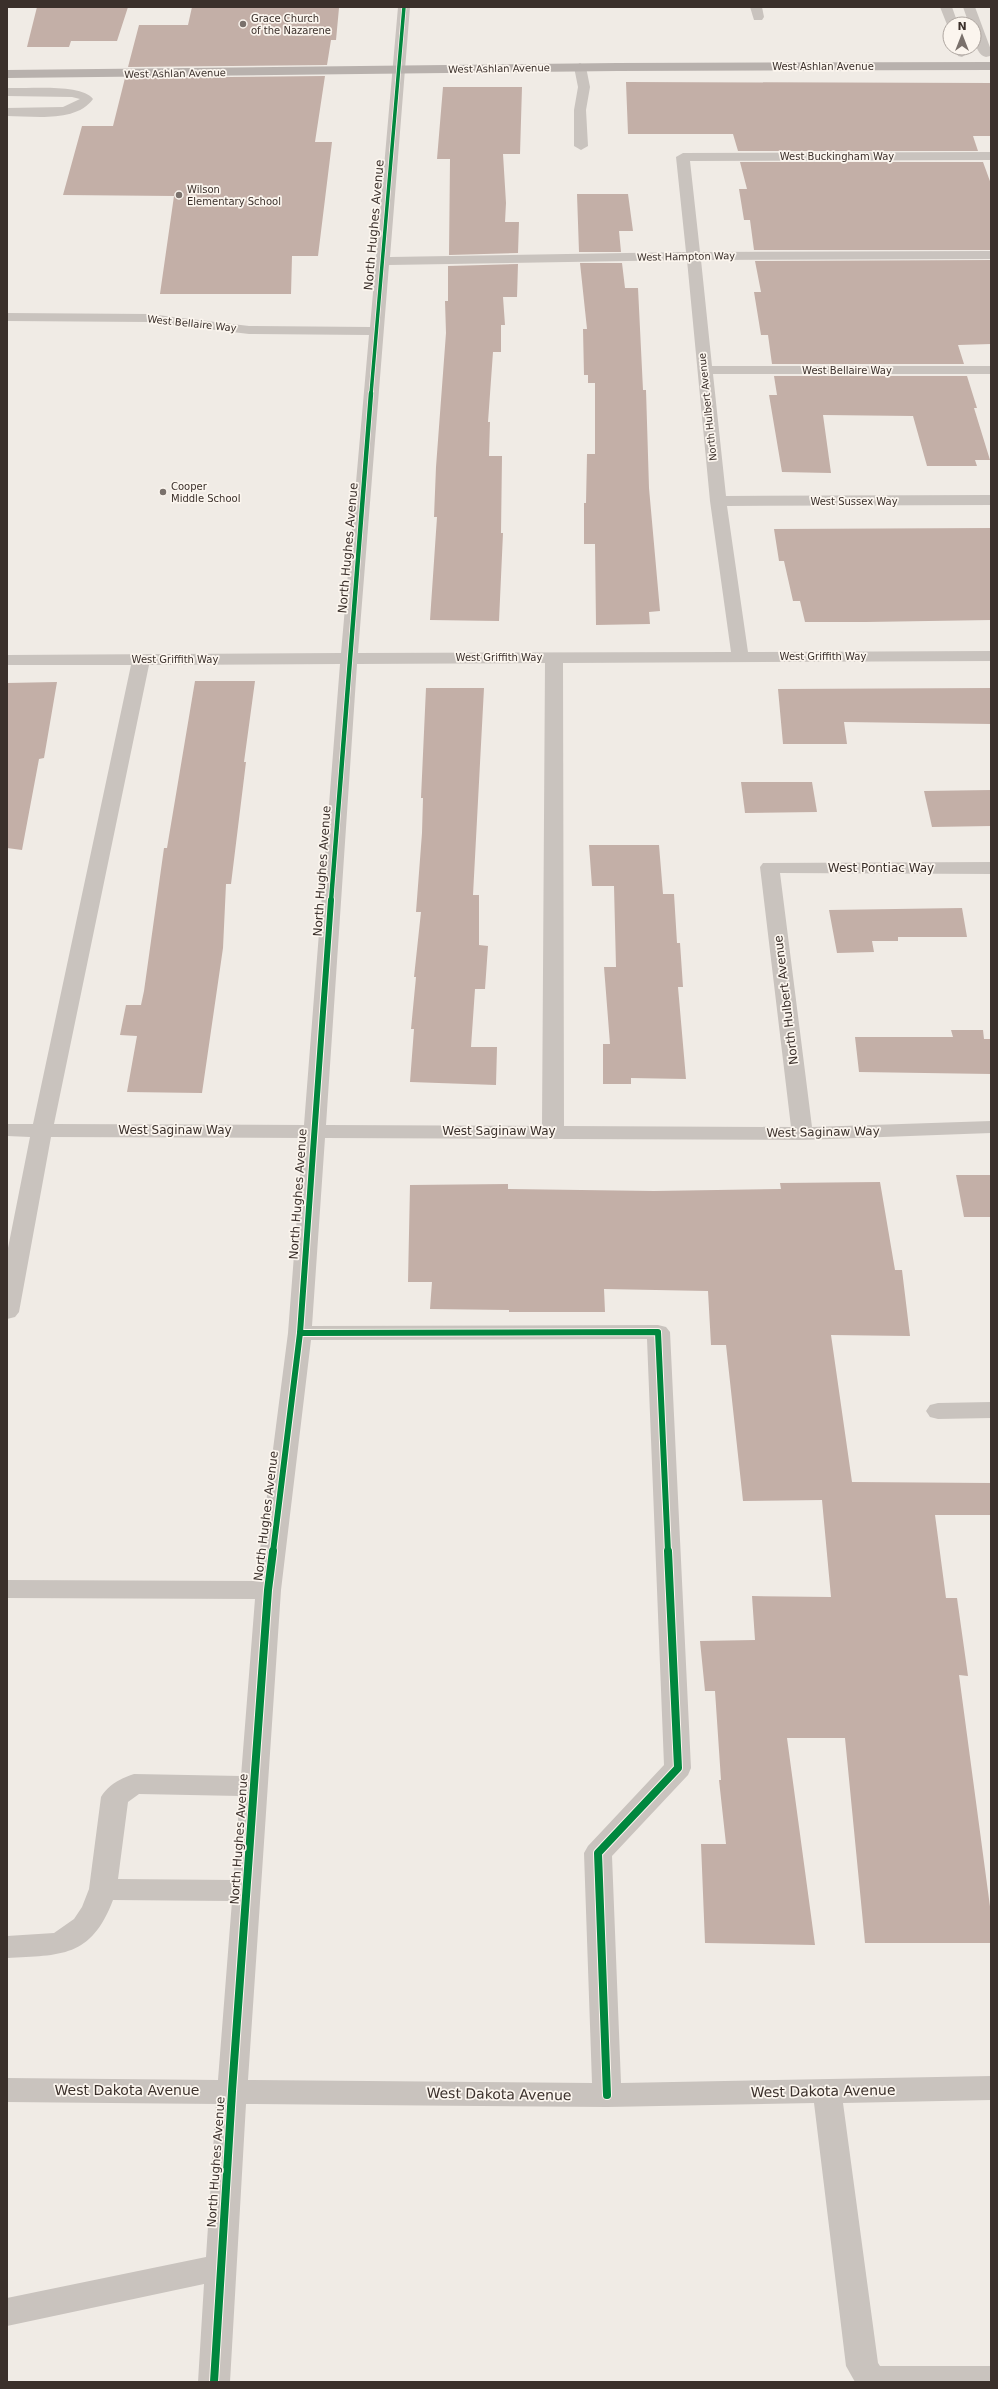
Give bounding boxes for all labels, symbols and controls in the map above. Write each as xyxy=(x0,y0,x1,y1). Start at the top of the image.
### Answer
place label: Grace Church of the Nazarene xyxy=(251,13,331,36)
north arrow xyxy=(942,16,982,56)
marker: Grace Church of the Nazarene xyxy=(238,19,248,29)
text: N xyxy=(957,20,967,33)
street label: West Ashlan Avenue xyxy=(772,61,874,72)
street label: West Ashlan Avenue xyxy=(448,62,550,75)
street label: West Ashlan Avenue xyxy=(124,67,226,80)
street label: West Buckingham Way xyxy=(780,151,894,162)
street label: North Hughes Avenue xyxy=(361,159,387,291)
place label: Wilson Elementary School xyxy=(187,184,281,207)
marker: Wilson Elementary School xyxy=(174,190,184,200)
street label: West Hampton Way xyxy=(637,250,735,263)
street label: West Bellaire Way xyxy=(147,313,237,334)
street label: North Hulbert Avenue xyxy=(696,352,719,462)
street label: West Bellaire Way xyxy=(802,365,892,376)
place label: Cooper Middle School xyxy=(171,481,240,504)
street label: North Hughes Avenue xyxy=(335,482,361,614)
marker: Cooper Middle School xyxy=(158,487,168,497)
street label: West Sussex Way xyxy=(810,496,898,507)
street label: West Griffith Way xyxy=(780,651,866,662)
street label: West Griffith Way xyxy=(456,652,542,663)
street label: West Griffith Way xyxy=(132,654,218,665)
street label: North Hughes Avenue xyxy=(310,805,334,937)
street label: West Pontiac Way xyxy=(828,861,934,875)
street label: North Hulbert Avenue xyxy=(771,934,801,1066)
street label: West Saginaw Way xyxy=(118,1123,232,1137)
street label: West Saginaw Way xyxy=(442,1124,556,1138)
street label: West Saginaw Way xyxy=(766,1124,880,1140)
street label: North Hughes Avenue xyxy=(286,1128,310,1260)
street label: North Hughes Avenue xyxy=(251,1450,281,1582)
street label: North Hughes Avenue xyxy=(227,1773,251,1905)
street label: West Dakota Avenue xyxy=(55,2082,199,2098)
street label: West Dakota Avenue xyxy=(750,2082,896,2100)
street label: West Dakota Avenue xyxy=(426,2085,572,2103)
street label: North Hughes Avenue xyxy=(204,2096,228,2228)

